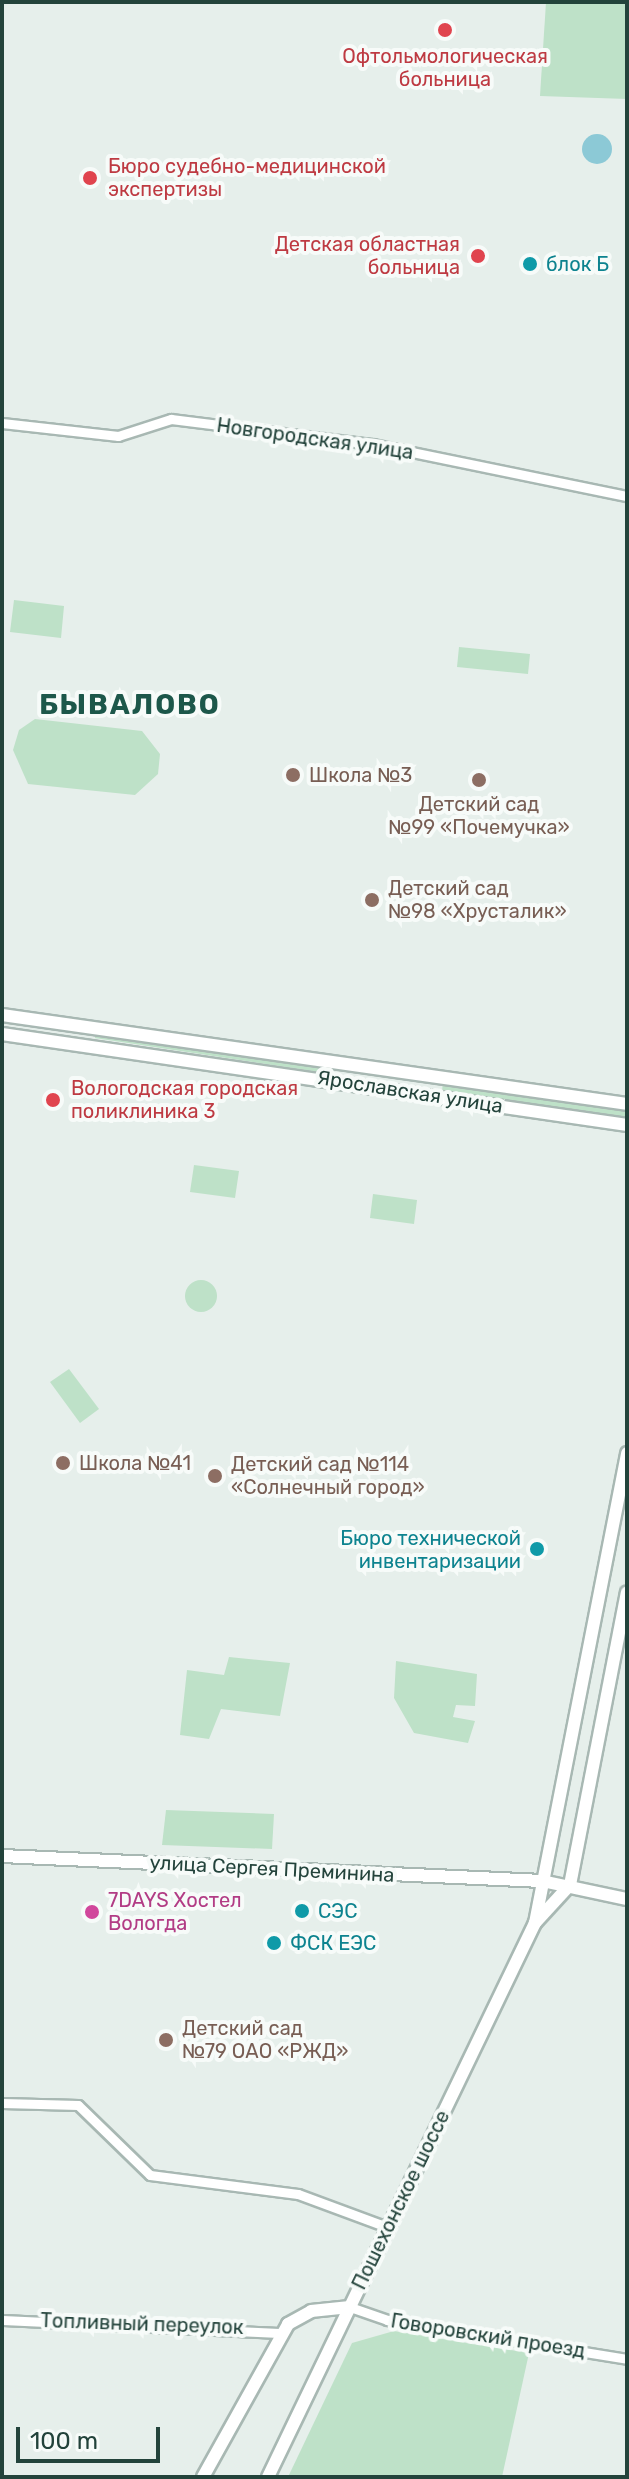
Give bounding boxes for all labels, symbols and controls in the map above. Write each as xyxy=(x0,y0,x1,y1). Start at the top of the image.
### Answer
marker: Офтольмологическая больница xyxy=(434,19,456,41)
place label: Офтольмологическая больница xyxy=(342,44,548,91)
place label: Бюро судебно-медицинской экспертизы xyxy=(108,154,386,201)
marker: Бюро судебно-медицинской экспертизы xyxy=(79,167,101,189)
place label: Детская областная больница xyxy=(275,232,460,279)
marker: Детская областная больница xyxy=(467,245,489,267)
place label: блок Б xyxy=(546,252,609,276)
marker: блок Б xyxy=(521,255,539,273)
street label: Новгородская улица xyxy=(215,413,415,465)
district label: БЫВАЛОВО xyxy=(39,688,221,722)
place label: Школа №3 xyxy=(309,763,412,787)
marker: Школа №3 xyxy=(284,766,302,784)
marker: Детский сад №99 «Почемучка» xyxy=(470,771,488,789)
place label: Детский сад №99 «Почемучка» xyxy=(388,792,570,839)
place label: Детский сад №98 «Хрусталик» xyxy=(388,876,567,923)
marker: Детский сад №98 «Хрусталик» xyxy=(363,891,381,909)
street label: Ярославская улица xyxy=(315,1065,505,1119)
place label: Вологодская городская поликлиника 3 xyxy=(71,1076,298,1123)
marker: Вологодская городская поликлиника 3 xyxy=(42,1089,64,1111)
place label: Школа №41 xyxy=(79,1451,191,1475)
place label: Детский сад №114 «Солнечный город» xyxy=(231,1452,425,1499)
marker: Школа №41 xyxy=(54,1454,72,1472)
marker: Детский сад №114 «Солнечный город» xyxy=(206,1467,224,1485)
place label: Бюро технической инвентаризации xyxy=(340,1526,521,1573)
marker: Бюро технической инвентаризации xyxy=(528,1540,546,1558)
street label: улица Сергея Преминина xyxy=(149,1851,395,1887)
place label: 7DAYS Хостел Вологда xyxy=(108,1888,242,1935)
place label: СЭС xyxy=(318,1899,357,1923)
marker: СЭС xyxy=(293,1902,311,1920)
marker: 7DAYS Хостел Вологда xyxy=(83,1903,101,1921)
place label: ФСК ЕЭС xyxy=(290,1931,376,1955)
marker: ФСК ЕЭС xyxy=(265,1934,283,1952)
place label: Детский сад №79 ОАО «РЖД» xyxy=(182,2016,348,2063)
marker: Детский сад №79 ОАО «РЖД» xyxy=(157,2031,175,2049)
street label: Пошехонское шоссе xyxy=(347,2106,455,2294)
street label: Топливный переулок xyxy=(40,2308,244,2340)
street label: Говоровский проезд xyxy=(389,2309,587,2363)
scale bar xyxy=(20,2411,164,2461)
text: 100 m xyxy=(30,2427,98,2455)

